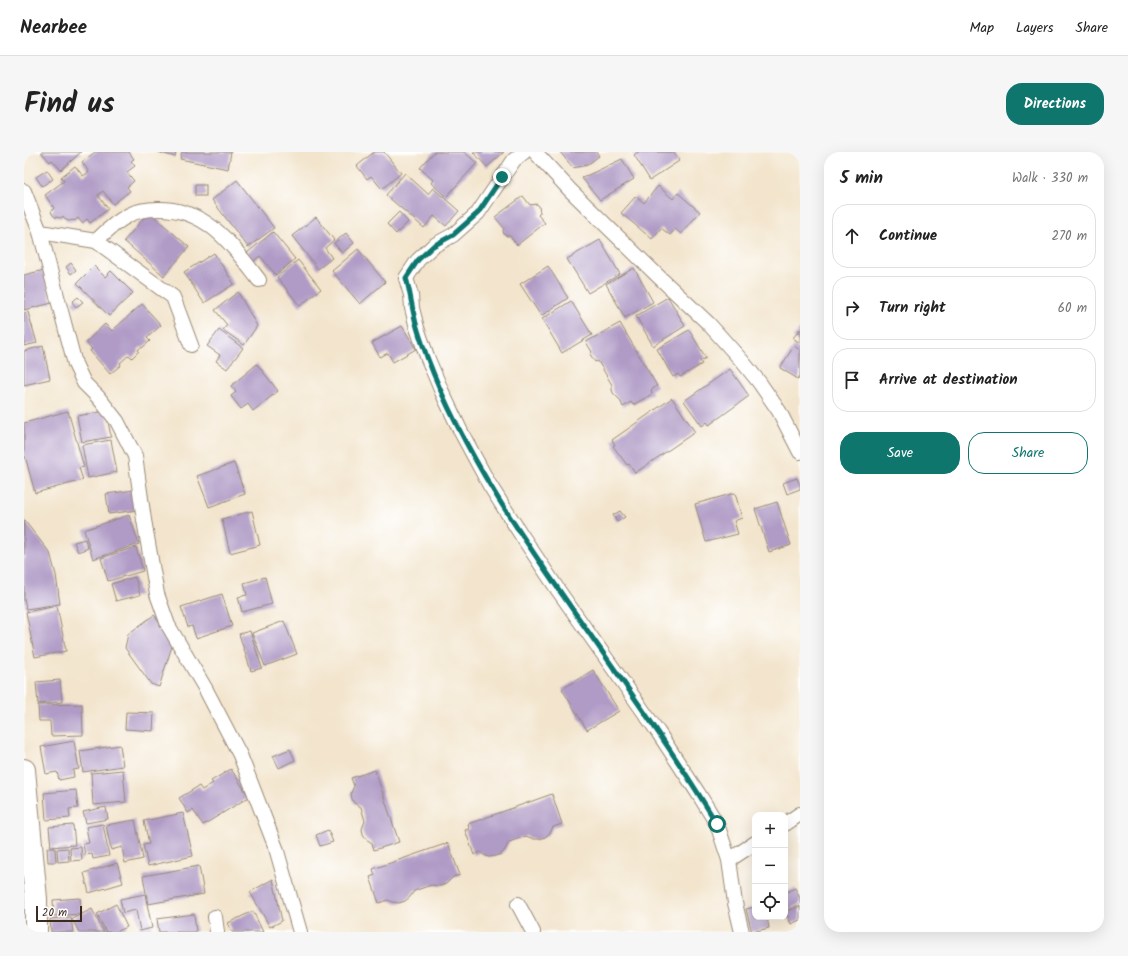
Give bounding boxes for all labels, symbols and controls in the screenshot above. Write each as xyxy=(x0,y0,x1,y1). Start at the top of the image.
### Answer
text: Nearbee xyxy=(20,13,87,43)
text: Map xyxy=(970,17,994,39)
text: Layers xyxy=(1016,17,1054,39)
text: Share xyxy=(1076,17,1108,39)
text: Find us xyxy=(24,82,115,127)
button: Directions xyxy=(1006,83,1104,125)
text: 5 min xyxy=(840,165,883,192)
route end xyxy=(493,168,511,186)
text: Walk · 330 m xyxy=(1012,168,1088,189)
text: Continue xyxy=(879,224,937,248)
icon: ahead xyxy=(841,225,863,247)
text: 270 m xyxy=(1051,226,1087,247)
text: Turn right xyxy=(879,296,946,320)
icon: right xyxy=(841,297,863,319)
text: 60 m xyxy=(1058,298,1087,319)
text: Arrive at destination xyxy=(879,368,1018,392)
icon: arrive xyxy=(841,369,863,391)
button: Save xyxy=(840,432,960,474)
button: Share xyxy=(968,432,1088,474)
map controls xyxy=(752,812,788,920)
button: + xyxy=(752,812,788,848)
route start xyxy=(708,815,726,833)
button: − xyxy=(752,848,788,884)
button: locate xyxy=(752,884,788,920)
scale bar xyxy=(36,904,82,923)
text: 20 m xyxy=(42,904,67,922)

